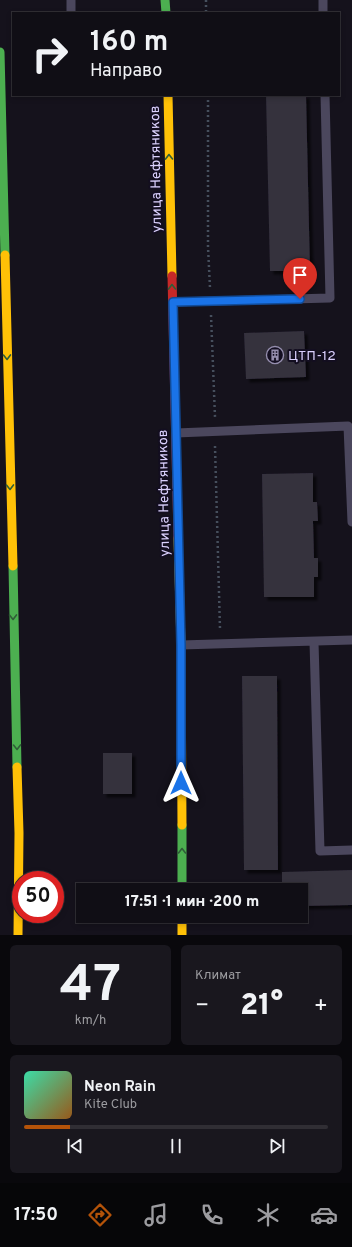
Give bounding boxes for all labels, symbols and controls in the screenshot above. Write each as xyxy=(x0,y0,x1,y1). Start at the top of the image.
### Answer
text: 160 m xyxy=(90,25,168,61)
icon: right xyxy=(24,28,76,80)
text: Направо xyxy=(90,60,162,83)
street label: улица Нефтяников xyxy=(147,105,166,233)
one-way arrow xyxy=(165,154,173,160)
pin xyxy=(283,258,317,299)
icon: arrive xyxy=(289,264,311,286)
one-way arrow xyxy=(168,284,176,290)
building icon: ЦТП-12 xyxy=(265,345,285,365)
place label: ЦТП-12 xyxy=(288,348,336,365)
one-way arrow xyxy=(3,354,11,360)
street label: улица Нефтяников xyxy=(155,429,174,557)
one-way arrow xyxy=(6,484,15,490)
one-way arrow xyxy=(9,614,18,620)
one-way arrow xyxy=(12,744,21,750)
position arrow xyxy=(160,762,202,804)
one-way arrow xyxy=(178,848,186,854)
speed limit sign: 50 xyxy=(12,871,64,923)
text: 17:51 · 1 мин · 200 m xyxy=(125,893,259,912)
text: 47 xyxy=(60,954,121,1020)
text: Климат xyxy=(195,968,241,984)
text: 21° xyxy=(240,988,283,1025)
text: − xyxy=(195,993,209,1020)
text: + xyxy=(314,993,328,1020)
text: km/h xyxy=(75,1013,106,1029)
text: Neon Rain xyxy=(84,1078,156,1097)
text: Kite Club xyxy=(84,1097,137,1113)
icon: previous xyxy=(64,1135,86,1157)
icon: pause xyxy=(165,1135,187,1157)
icon: next xyxy=(266,1135,288,1157)
icon: directions xyxy=(86,1201,114,1229)
icon: music xyxy=(142,1201,170,1229)
icon: phone xyxy=(198,1201,226,1229)
icon: climate xyxy=(254,1201,282,1229)
icon: car xyxy=(310,1201,338,1229)
text: 17:50 xyxy=(14,1204,58,1227)

